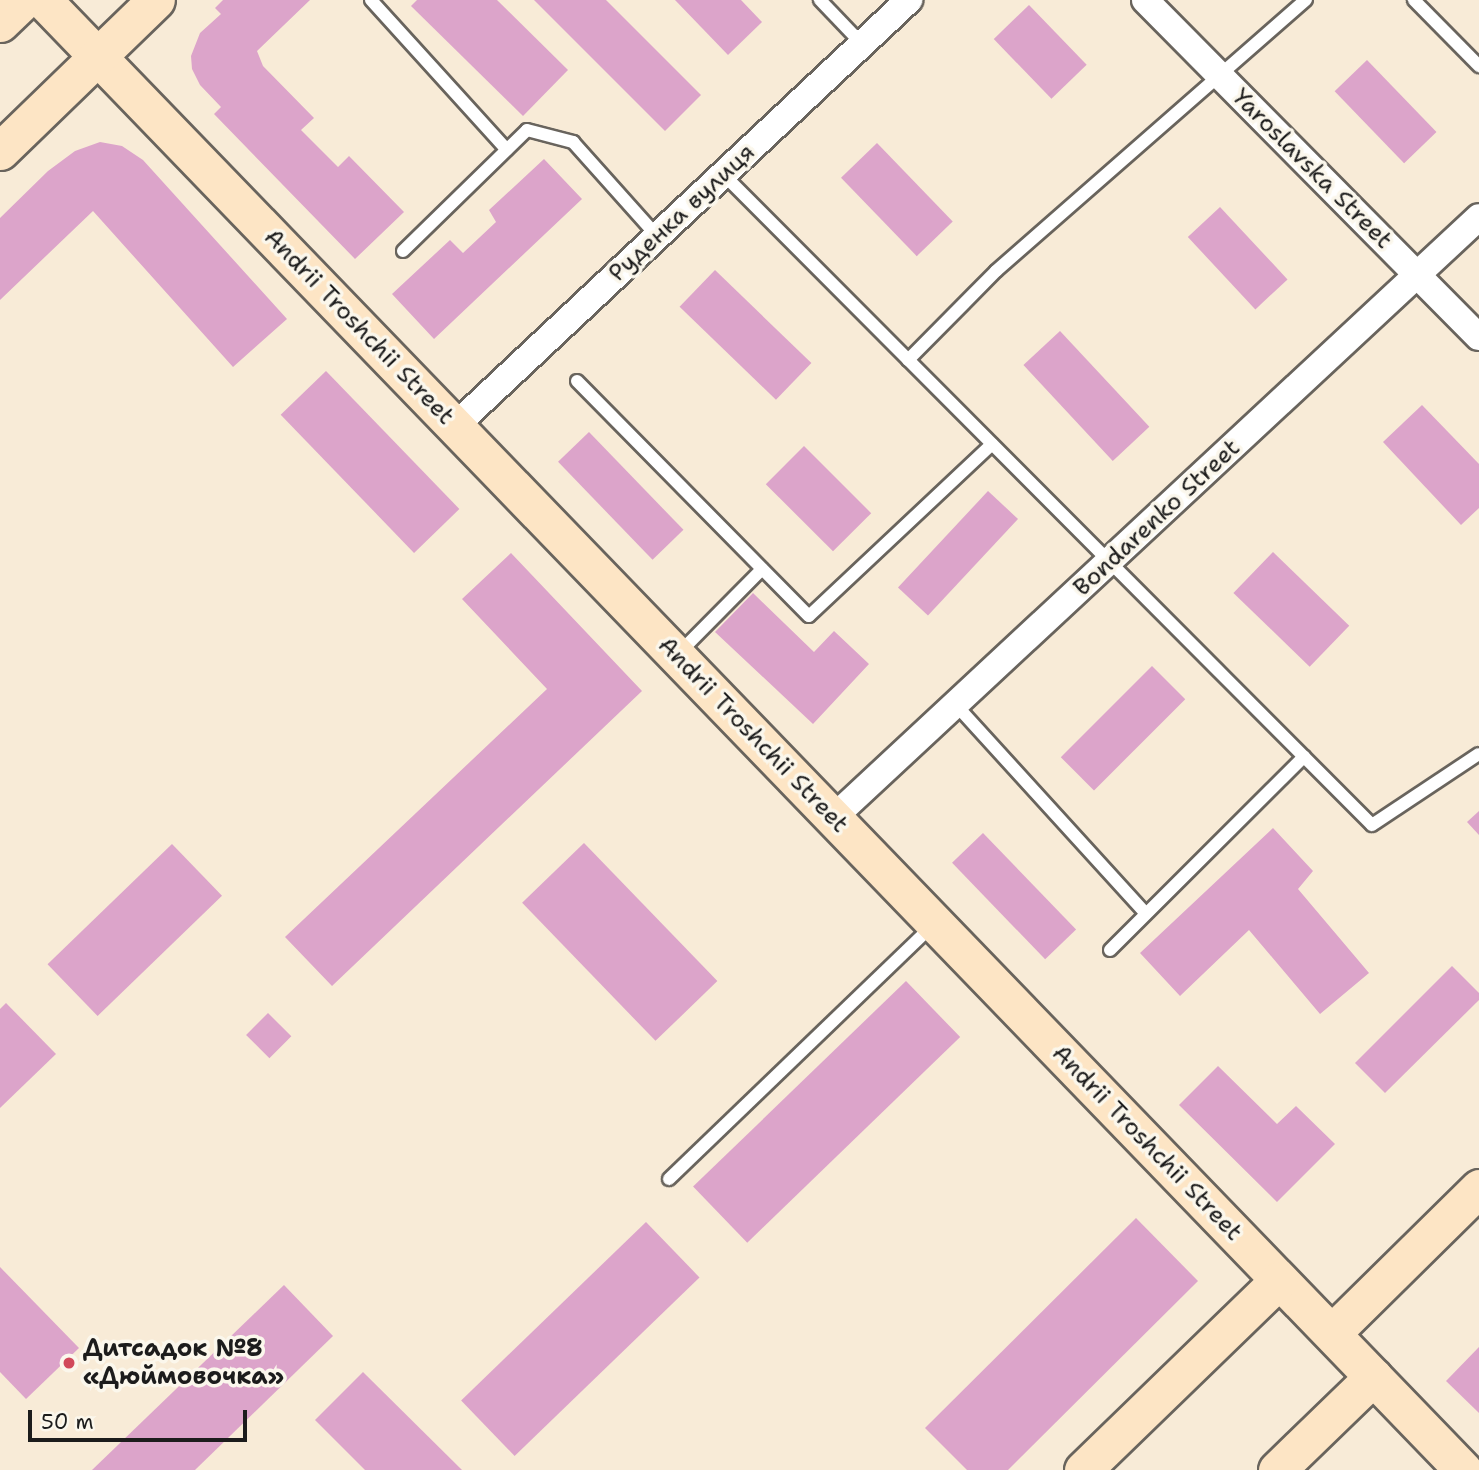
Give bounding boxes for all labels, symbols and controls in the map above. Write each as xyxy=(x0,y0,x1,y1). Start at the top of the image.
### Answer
street label: Yaroslavska Street xyxy=(1226,83,1398,255)
street label: Руденка вулиця xyxy=(603,138,761,288)
street label: Andrii Troshchii Street xyxy=(258,223,460,431)
street label: Bondarenko Street xyxy=(1068,434,1246,602)
street label: Andrii Troshchii Street xyxy=(652,631,854,839)
street label: Andrii Troshchii Street xyxy=(1046,1039,1248,1247)
place label: Дитсадок №8 «Дюймовочка» xyxy=(83,1335,284,1391)
marker: Дитсадок №8 «Дюймовочка» xyxy=(61,1355,77,1371)
scale bar xyxy=(32,1396,250,1440)
text: 50 m xyxy=(41,1408,94,1436)

